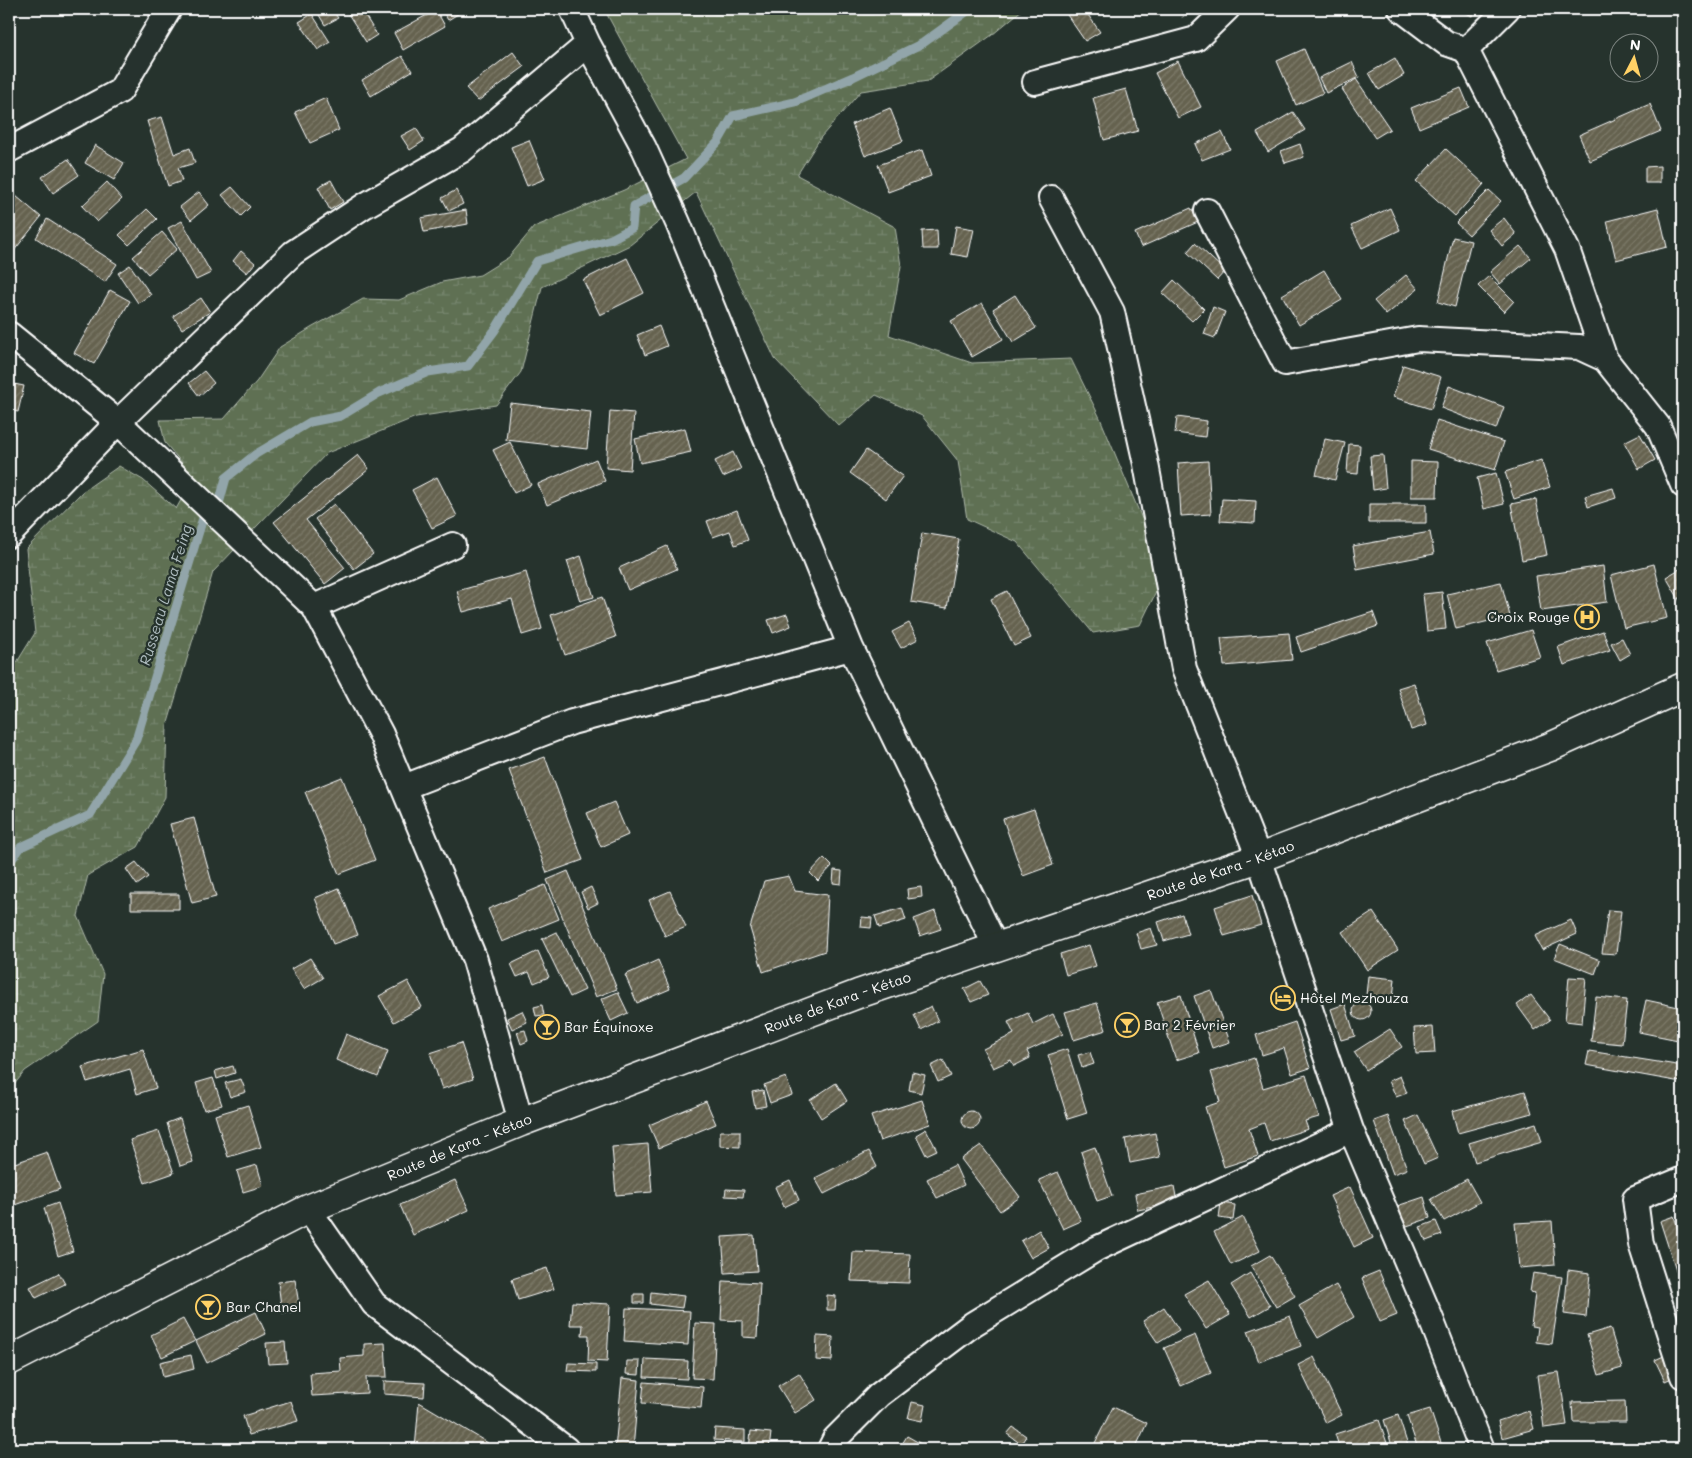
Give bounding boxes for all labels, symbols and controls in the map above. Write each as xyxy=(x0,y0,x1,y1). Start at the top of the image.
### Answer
north arrow xyxy=(1610,32,1660,82)
text: N xyxy=(1629,35,1642,55)
water label: Russeau Lama Feing xyxy=(134,521,196,668)
hospital icon: Croix Rouge xyxy=(1574,604,1600,630)
place label: Croix Rouge xyxy=(1487,607,1570,626)
street label: Route de Kara - Kétao xyxy=(1144,836,1297,904)
street label: Route de Kara - Kétao xyxy=(762,967,913,1038)
hotel icon: Hôtel Mezhouza xyxy=(1270,985,1296,1011)
place label: Hôtel Mezhouza xyxy=(1300,988,1409,1007)
bar icon: Bar 2 Février xyxy=(1114,1012,1140,1038)
bar icon: Bar Équinoxe xyxy=(534,1014,560,1040)
place label: Bar 2 Février xyxy=(1144,1015,1236,1034)
place label: Bar Équinoxe xyxy=(564,1017,654,1036)
street label: Route de Kara - Kétao xyxy=(384,1109,534,1185)
bar icon: Bar Chanel xyxy=(195,1294,221,1320)
place label: Bar Chanel xyxy=(226,1297,301,1316)

